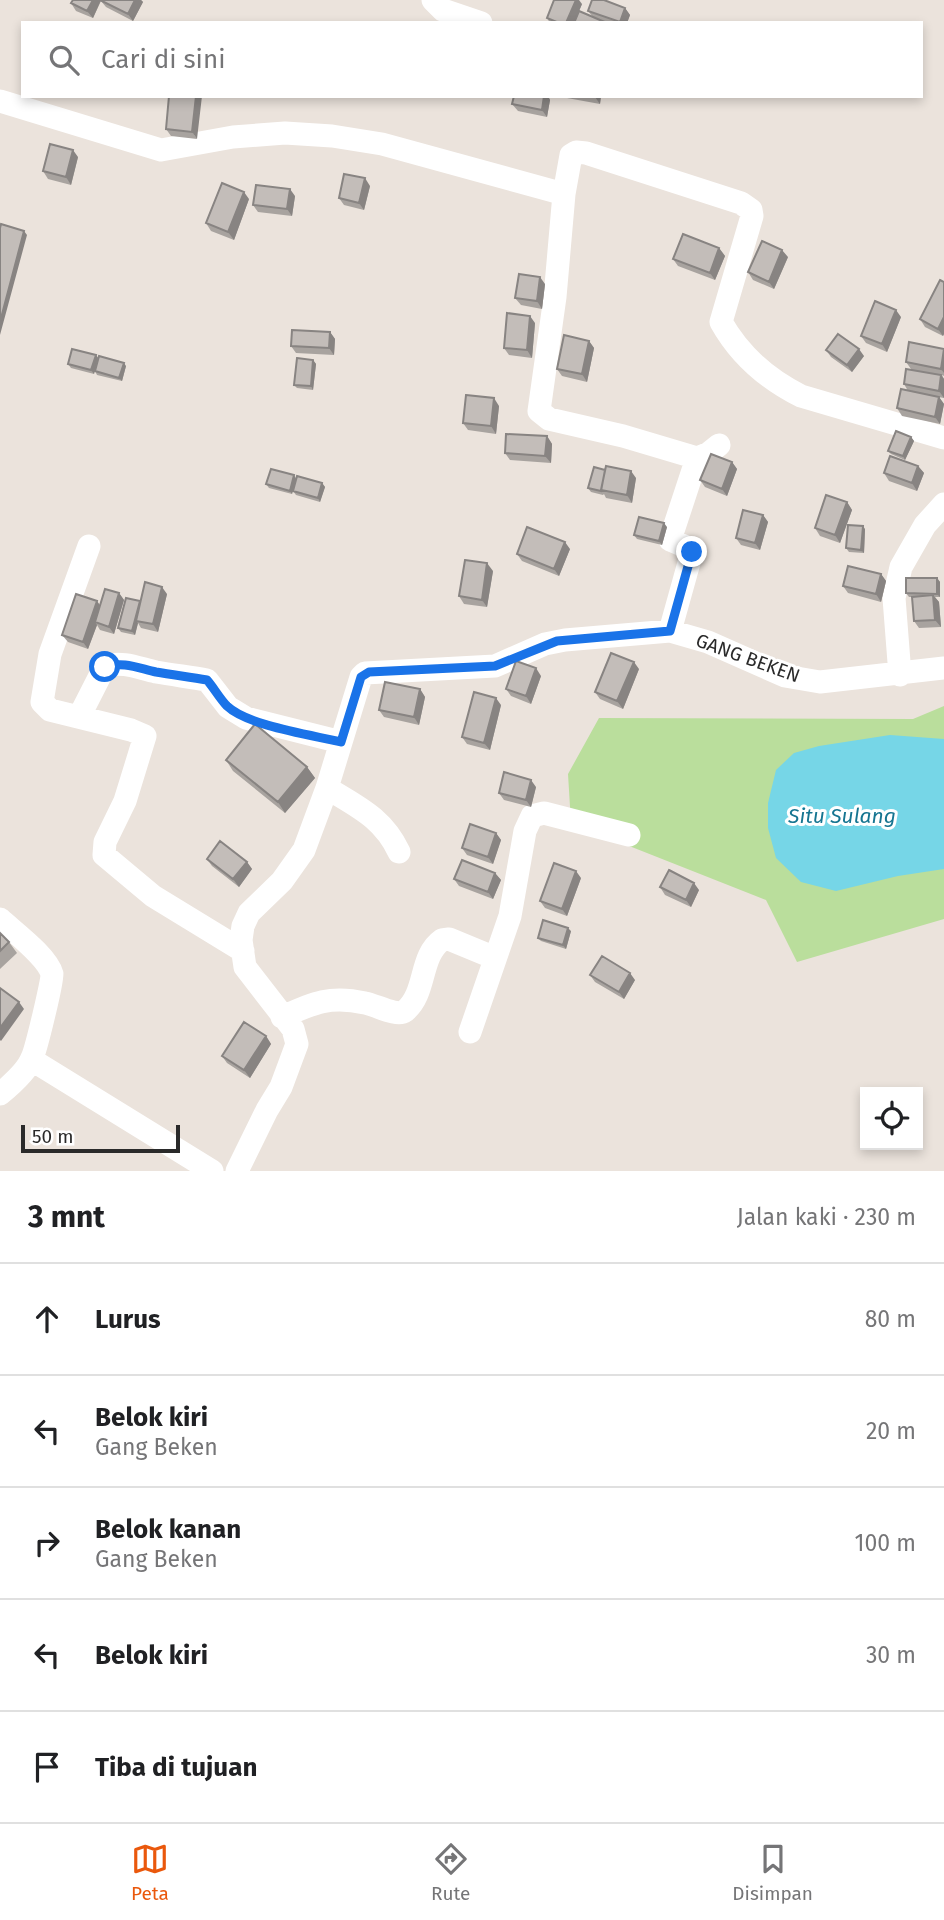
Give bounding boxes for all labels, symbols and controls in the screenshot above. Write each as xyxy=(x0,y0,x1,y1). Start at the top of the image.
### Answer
search box xyxy=(21,21,923,98)
icon: search xyxy=(45,41,83,79)
text: Cari di sini xyxy=(101,44,226,75)
route end xyxy=(676,536,707,567)
street label: GANG BEKEN xyxy=(693,629,803,687)
route start xyxy=(89,651,120,682)
water label: Situ Sulang xyxy=(787,803,896,829)
map controls xyxy=(860,1087,923,1150)
button: locate xyxy=(860,1087,923,1150)
scale bar xyxy=(21,1122,180,1154)
text: 50 m xyxy=(32,1125,73,1148)
text: 3 mnt xyxy=(28,1199,105,1235)
text: Jalan kaki · 230 m xyxy=(737,1203,916,1231)
icon: ahead xyxy=(28,1300,66,1338)
text: Lurus xyxy=(95,1304,161,1335)
text: 80 m xyxy=(865,1305,916,1333)
text: Belok kiri xyxy=(95,1402,208,1433)
icon: left xyxy=(28,1412,66,1450)
text: 20 m xyxy=(866,1417,916,1445)
text: Gang Beken xyxy=(95,1433,218,1461)
text: Belok kanan xyxy=(95,1514,241,1545)
icon: right xyxy=(28,1524,66,1562)
text: 100 m xyxy=(855,1529,916,1557)
text: Gang Beken xyxy=(95,1545,218,1573)
icon: left xyxy=(28,1636,66,1674)
text: Belok kiri xyxy=(95,1640,208,1671)
text: 30 m xyxy=(866,1641,916,1669)
icon: arrive xyxy=(28,1748,66,1786)
text: Tiba di tujuan xyxy=(95,1752,257,1783)
tab: Peta xyxy=(131,1840,169,1905)
tab: Rute xyxy=(431,1840,470,1905)
tab: Disimpan xyxy=(732,1840,813,1905)

